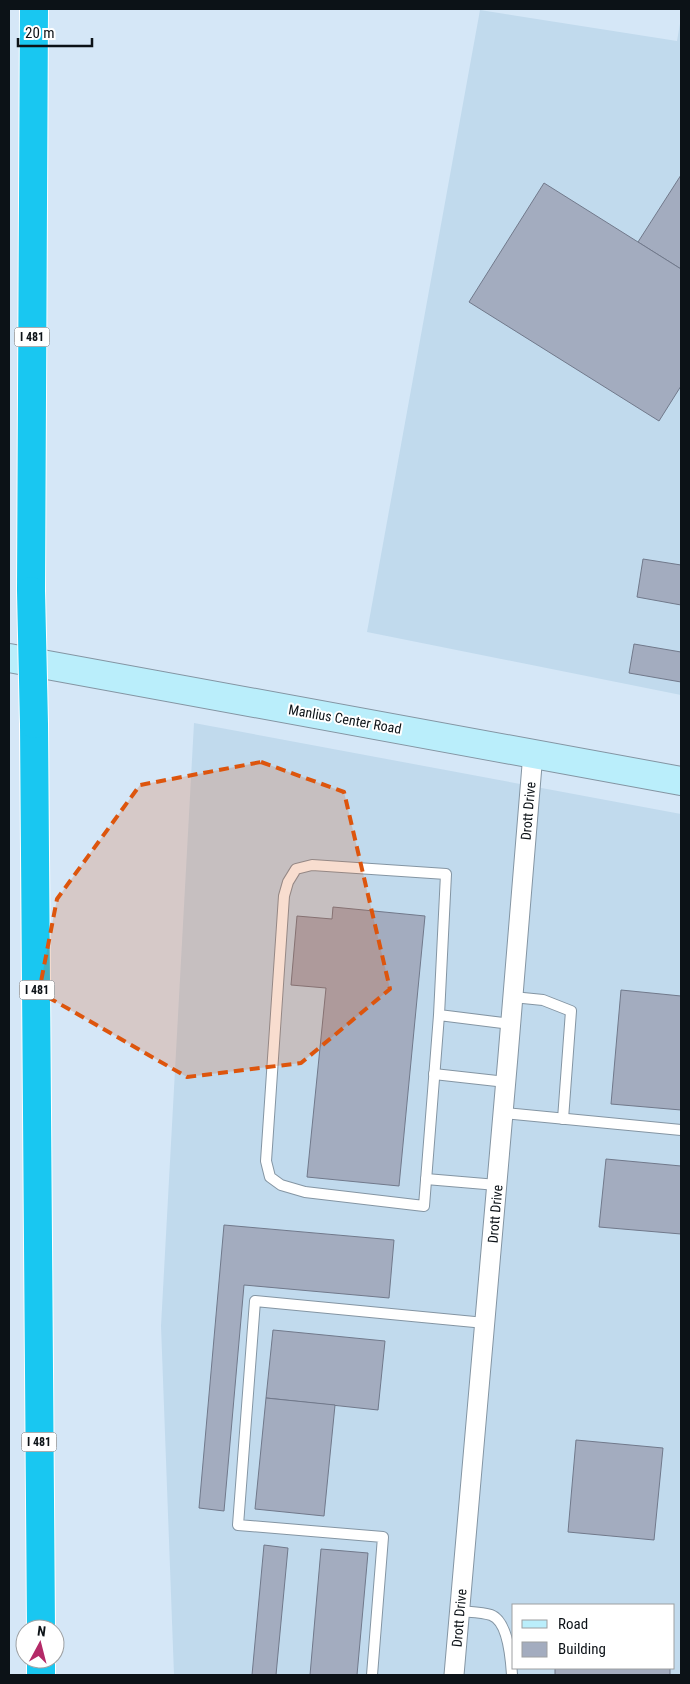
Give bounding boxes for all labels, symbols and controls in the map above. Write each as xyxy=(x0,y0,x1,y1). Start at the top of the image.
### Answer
scale bar xyxy=(18,15,91,47)
text: 20 m xyxy=(25,24,55,42)
road number: I 481 xyxy=(15,328,50,347)
street label: Manlius Center Road xyxy=(287,701,403,737)
street label: Drott Drive xyxy=(517,781,539,841)
road number: I 481 xyxy=(20,980,54,1000)
street label: Drott Drive xyxy=(484,1184,506,1244)
road number: I 481 xyxy=(22,1432,56,1451)
street label: Drott Drive xyxy=(448,1588,470,1648)
legend xyxy=(512,1604,675,1669)
text: Road xyxy=(558,1615,588,1633)
north arrow xyxy=(15,1619,65,1669)
text: N xyxy=(36,1623,47,1640)
text: Building xyxy=(558,1640,606,1658)

